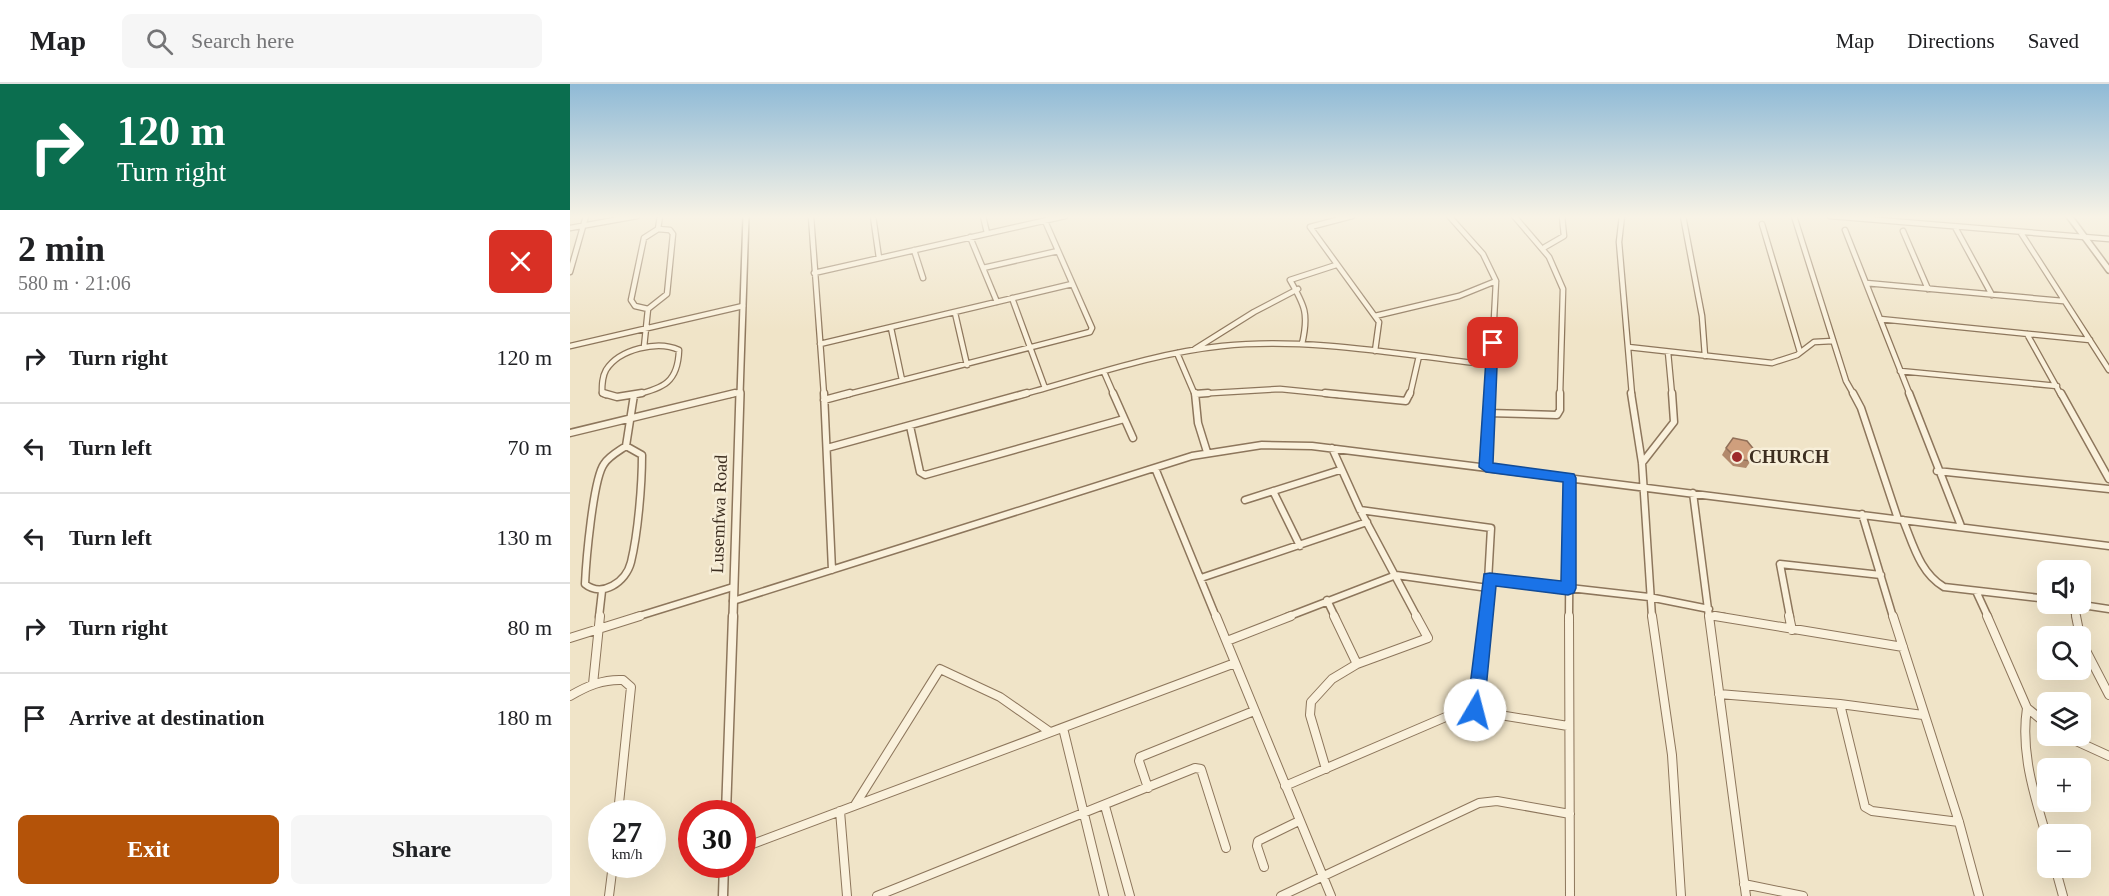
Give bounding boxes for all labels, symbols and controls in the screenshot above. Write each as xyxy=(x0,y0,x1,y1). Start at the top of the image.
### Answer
search box xyxy=(122,14,542,68)
text: Map xyxy=(30,25,86,56)
icon: search xyxy=(143,25,176,58)
text: Search here xyxy=(191,28,294,53)
text: Map xyxy=(1836,29,1874,53)
text: Directions xyxy=(1907,29,1995,53)
text: Saved xyxy=(2028,29,2079,53)
icon: right xyxy=(18,108,96,186)
text: 120 m xyxy=(117,108,226,154)
text: Turn right xyxy=(117,157,226,187)
text: 2 min xyxy=(18,229,105,269)
button: close xyxy=(489,230,552,293)
text: 580 m · 21:06 xyxy=(18,272,131,294)
pin xyxy=(1467,317,1518,368)
icon: arrive xyxy=(1476,326,1509,359)
icon: right xyxy=(18,342,51,375)
text: Turn right xyxy=(69,345,168,370)
text: 120 m xyxy=(496,345,552,370)
icon: left xyxy=(18,432,51,465)
text: Turn left xyxy=(69,435,152,460)
text: 70 m xyxy=(507,435,552,460)
place label: CHURCH xyxy=(1749,447,1829,467)
marker: CHURCH xyxy=(1730,450,1744,464)
street label: Lusemfwa Road xyxy=(707,454,731,574)
icon: left xyxy=(18,522,51,555)
text: Turn left xyxy=(69,525,152,550)
text: 130 m xyxy=(496,525,552,550)
map controls xyxy=(2037,560,2091,878)
button: sound xyxy=(2037,560,2091,614)
icon: right xyxy=(18,612,51,645)
text: Turn right xyxy=(69,615,168,640)
text: 80 m xyxy=(507,615,552,640)
button: search xyxy=(2037,626,2091,680)
position arrow xyxy=(1443,678,1507,742)
button: layers xyxy=(2037,692,2091,746)
icon: arrive xyxy=(18,702,51,735)
text: Arrive at destination xyxy=(69,705,265,730)
text: 180 m xyxy=(496,705,552,730)
button: + xyxy=(2037,758,2091,812)
speed limit sign: 30 xyxy=(678,800,756,878)
button: Exit xyxy=(18,815,279,884)
button: Share xyxy=(291,815,552,884)
text: 27 xyxy=(612,815,642,848)
button: − xyxy=(2037,824,2091,878)
text: km/h xyxy=(612,846,642,862)

